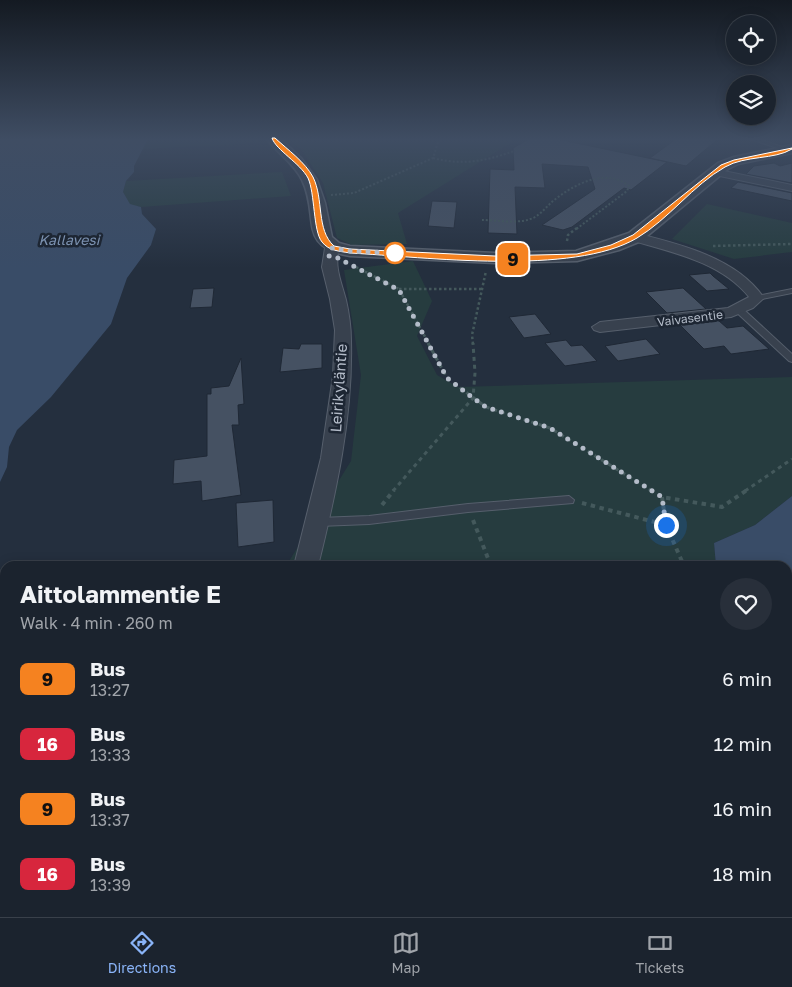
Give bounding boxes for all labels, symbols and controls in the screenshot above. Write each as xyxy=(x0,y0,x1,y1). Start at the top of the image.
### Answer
map controls xyxy=(726,15,776,125)
button: locate xyxy=(726,15,776,65)
button: layers xyxy=(726,75,776,125)
water label: Kallavesi xyxy=(39,231,102,248)
unlabelled marker xyxy=(384,242,406,264)
line badge: 9 xyxy=(497,243,529,275)
text: 9 xyxy=(507,248,519,270)
street label: Vaivasentie xyxy=(656,307,724,329)
street label: Leirikyläntie xyxy=(326,343,350,433)
your location xyxy=(654,513,679,538)
button: heart xyxy=(720,578,772,630)
text: Aittolammentie E xyxy=(20,579,221,608)
text: Walk · 4 min · 260 m xyxy=(20,613,173,633)
text: Bus xyxy=(90,657,125,680)
text: 6 min xyxy=(722,667,772,690)
text: 9 xyxy=(42,668,53,690)
text: 13:27 xyxy=(90,680,130,700)
text: Bus xyxy=(90,722,125,745)
text: 12 min xyxy=(713,732,772,755)
text: 16 xyxy=(37,733,58,755)
text: 13:33 xyxy=(90,745,131,765)
text: Bus xyxy=(90,787,125,810)
text: 16 min xyxy=(713,797,772,820)
text: 9 xyxy=(42,798,53,820)
text: 13:37 xyxy=(90,810,130,830)
text: Bus xyxy=(90,852,125,875)
text: 18 min xyxy=(713,862,772,885)
text: 16 xyxy=(37,863,58,885)
text: 13:39 xyxy=(90,875,131,895)
tab: Directions xyxy=(108,929,176,976)
tab: Map xyxy=(391,929,420,976)
tab: Tickets xyxy=(635,929,684,976)

